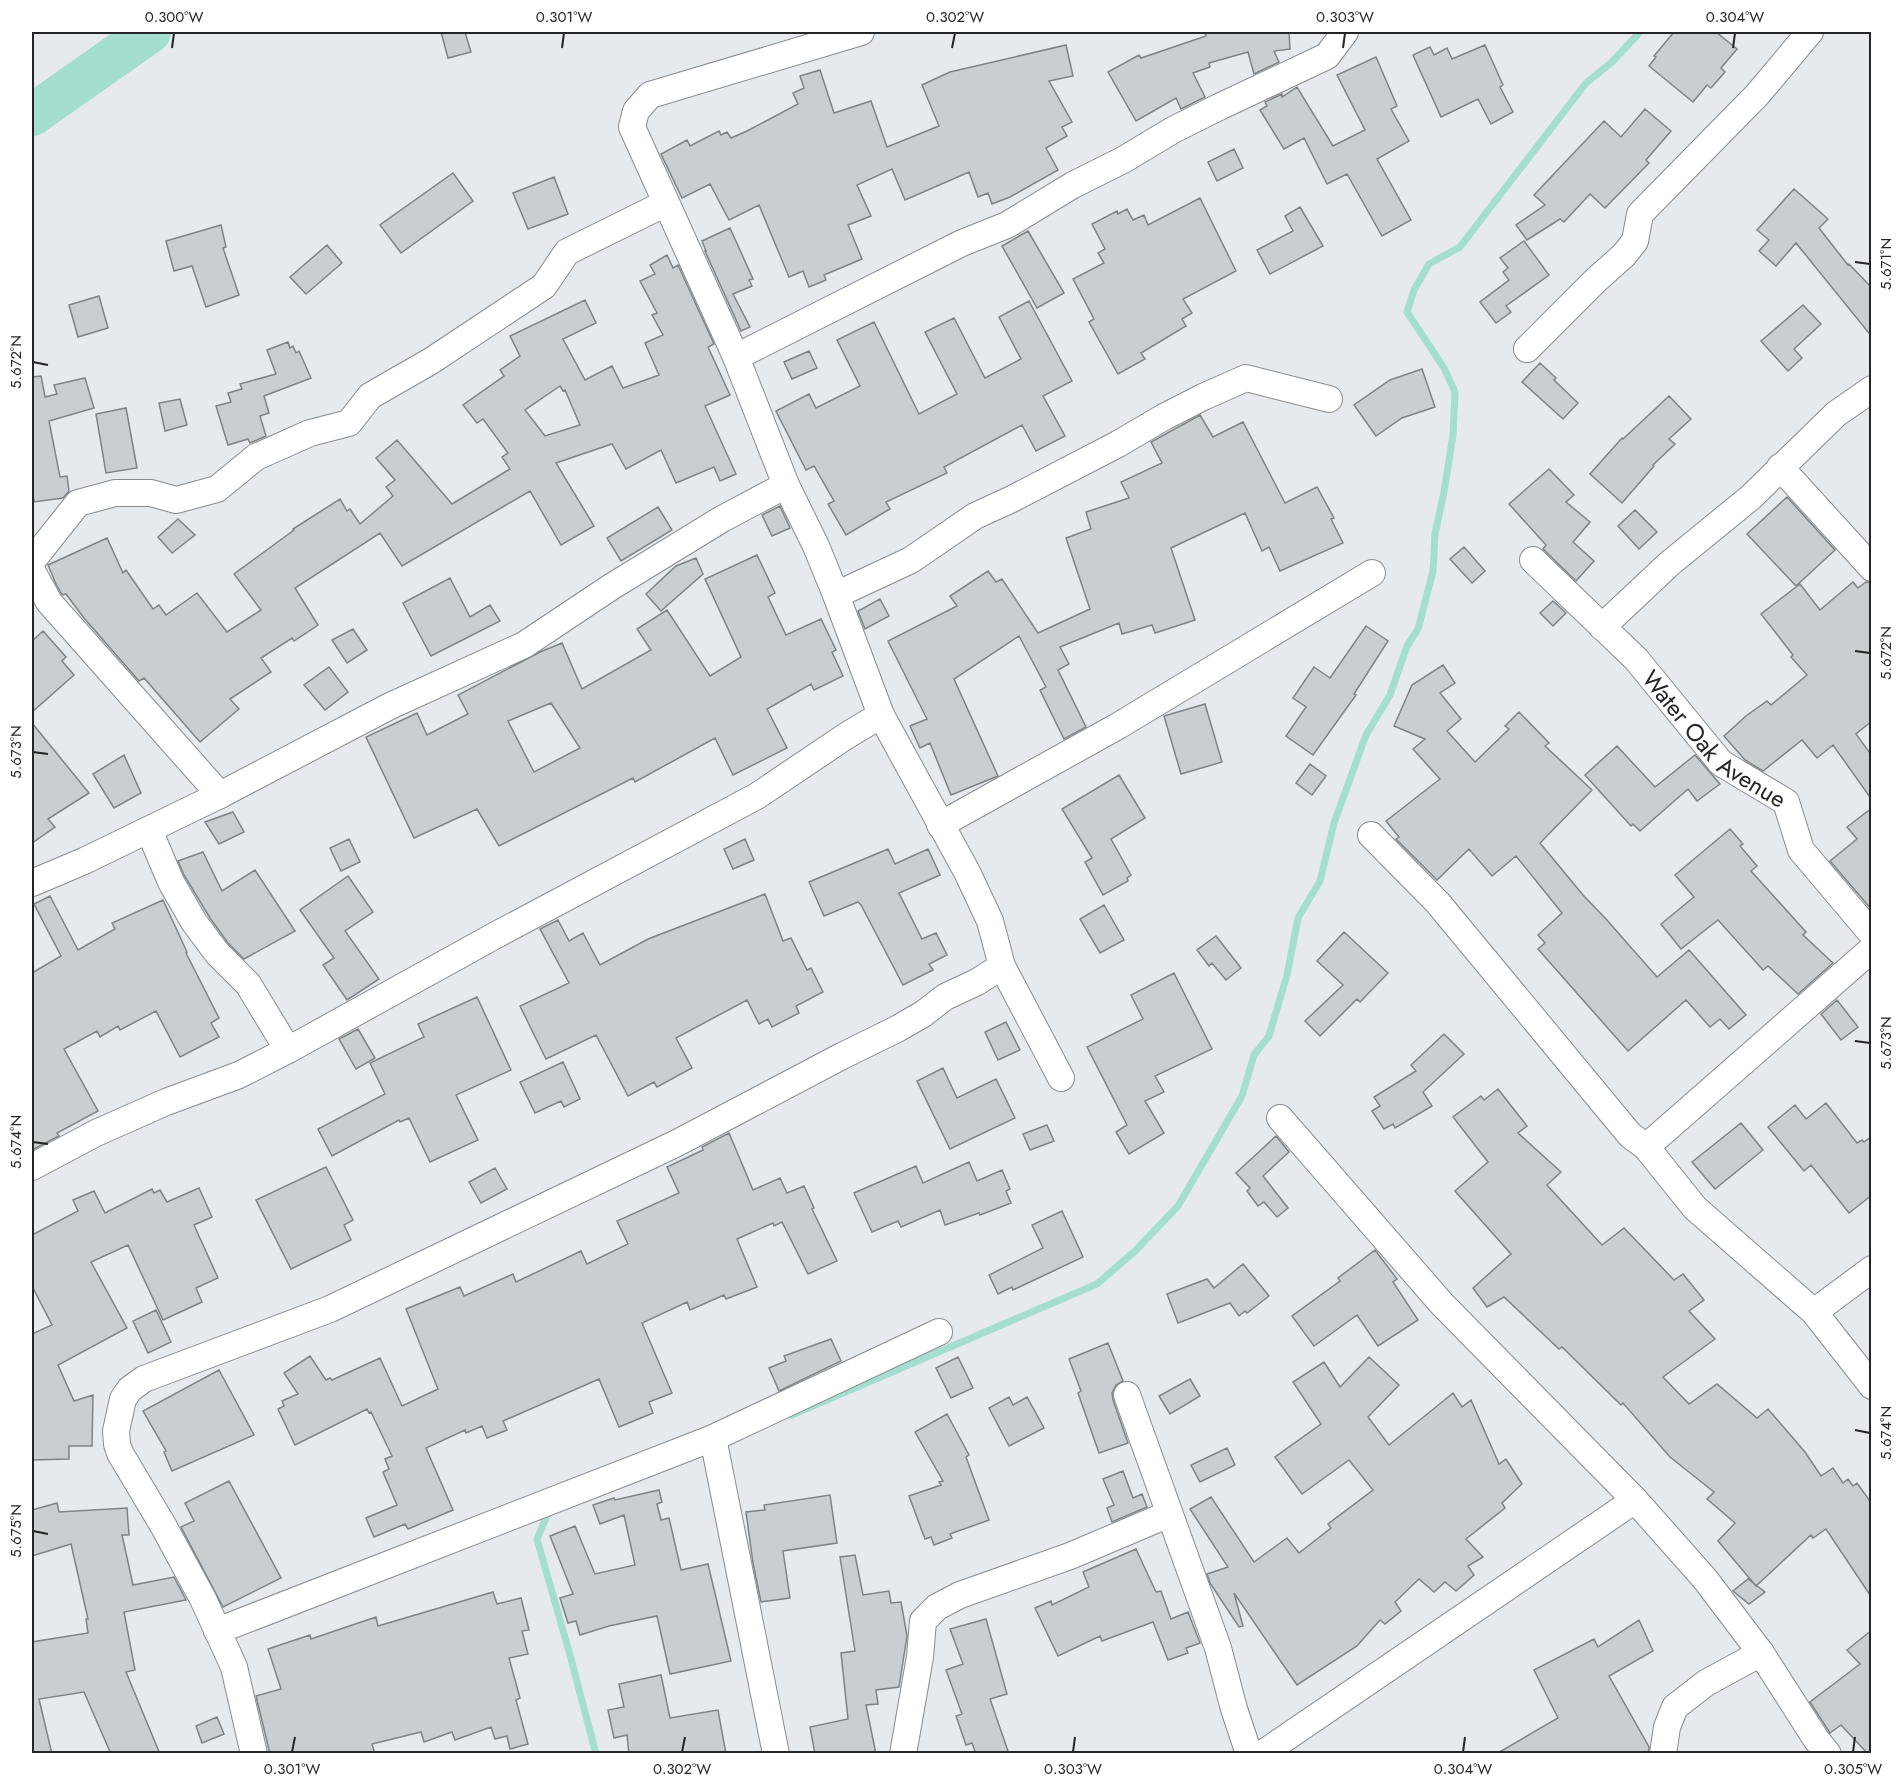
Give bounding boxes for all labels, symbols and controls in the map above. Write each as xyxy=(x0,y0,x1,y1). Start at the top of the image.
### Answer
text: 0.300°W xyxy=(145,6,204,28)
text: 0.301°W xyxy=(536,6,592,28)
text: 0.302°W xyxy=(926,6,984,28)
text: 0.303°W xyxy=(1316,6,1374,28)
text: 0.304°W xyxy=(1706,6,1764,28)
text: 5.671°N xyxy=(1875,238,1897,290)
text: 5.672°N xyxy=(5,335,27,389)
text: 5.672°N xyxy=(1875,626,1897,680)
street label: Water Oak Avenue xyxy=(1634,662,1793,816)
text: 5.673°N xyxy=(5,725,27,779)
text: 5.673°N xyxy=(1875,1016,1897,1070)
text: 5.674°N xyxy=(5,1115,27,1169)
text: 5.674°N xyxy=(1875,1406,1897,1460)
text: 5.675°N xyxy=(5,1504,27,1558)
text: 0.301°W xyxy=(264,1758,320,1780)
text: 0.302°W xyxy=(653,1758,711,1780)
text: 0.303°W xyxy=(1044,1758,1102,1780)
text: 0.304°W xyxy=(1434,1758,1492,1780)
text: 0.305°W xyxy=(1824,1758,1882,1780)

